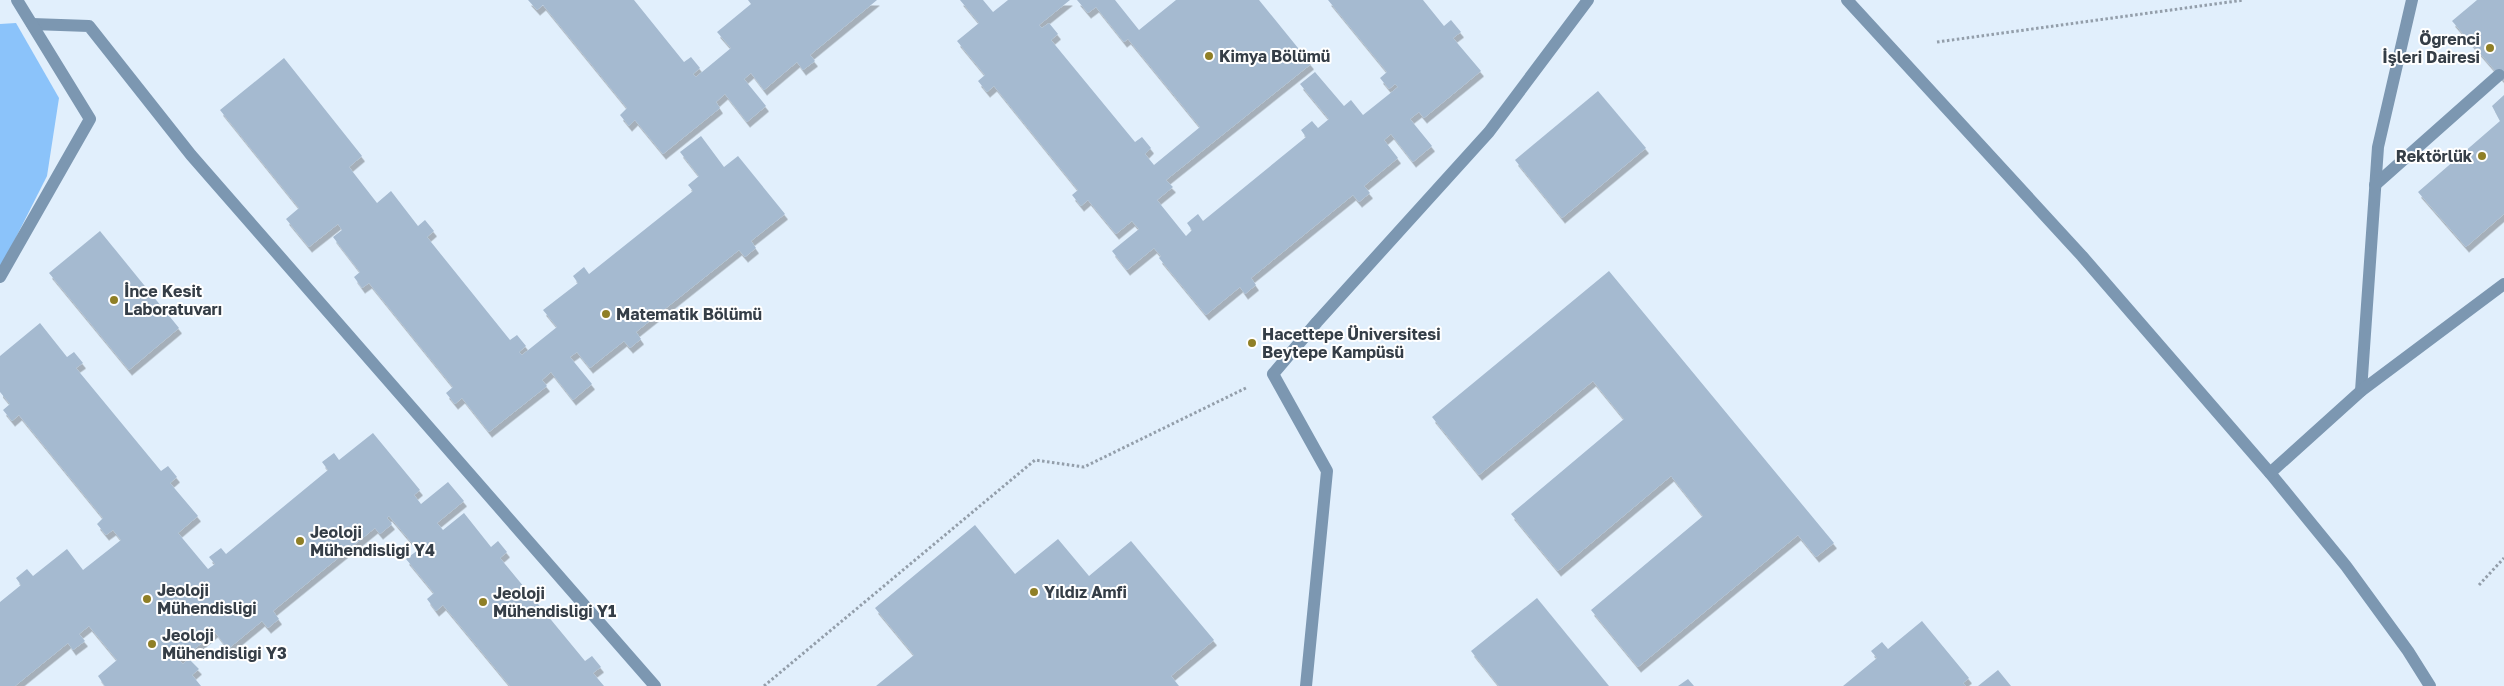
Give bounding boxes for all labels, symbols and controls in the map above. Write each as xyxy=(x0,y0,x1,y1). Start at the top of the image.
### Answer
place label: Öğrenci İşleri Dairesi xyxy=(2382,29,2480,67)
marker: Öğrenci İşleri Dairesi xyxy=(2484,42,2496,54)
place label: Kimya Bölümü xyxy=(1219,46,1330,66)
marker: Kimya Bölümü xyxy=(1203,50,1215,62)
place label: Rektörlük xyxy=(2396,146,2473,166)
marker: Rektörlük xyxy=(2476,150,2488,162)
place label: İnce Kesit Laboratuvarı xyxy=(124,281,222,319)
marker: İnce Kesit Laboratuvarı xyxy=(108,294,120,306)
place label: Matematik Bölümü xyxy=(616,304,762,324)
marker: Matematik Bölümü xyxy=(600,308,612,320)
place label: Hacettepe Üniversitesi Beytepe Kampüsü xyxy=(1262,324,1441,362)
marker: Hacettepe Üniversitesi Beytepe Kampüsü xyxy=(1246,337,1258,349)
place label: Jeoloji Mühendisliği Y4 xyxy=(310,522,435,560)
marker: Jeoloji Mühendisliği Y4 xyxy=(294,535,306,547)
place label: Jeoloji Mühendisliği xyxy=(157,580,257,618)
place label: Yıldız Amfi xyxy=(1044,582,1127,602)
place label: Jeoloji Mühendisliği Y1 xyxy=(493,583,616,621)
marker: Yıldız Amfi xyxy=(1028,586,1040,598)
marker: Jeoloji Mühendisliği xyxy=(141,593,153,605)
marker: Jeoloji Mühendisliği Y1 xyxy=(477,596,489,608)
place label: Jeoloji Mühendisliği Y3 xyxy=(162,625,287,663)
marker: Jeoloji Mühendisliği Y3 xyxy=(146,638,158,650)

